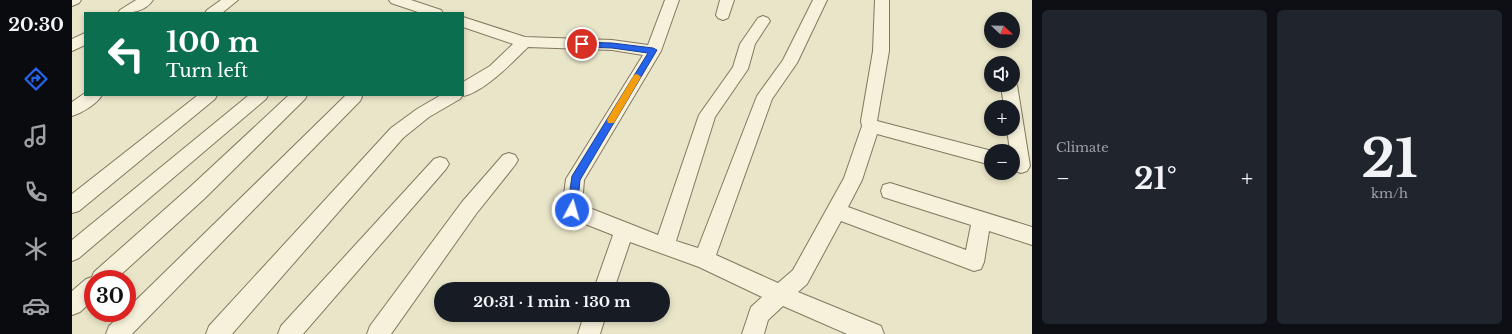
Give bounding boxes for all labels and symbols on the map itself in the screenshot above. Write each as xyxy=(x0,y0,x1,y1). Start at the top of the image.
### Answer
north arrow xyxy=(984,12,1020,48)
pin xyxy=(565,27,599,61)
position arrow xyxy=(551,189,593,231)
speed limit sign: 30 xyxy=(84,270,136,322)

